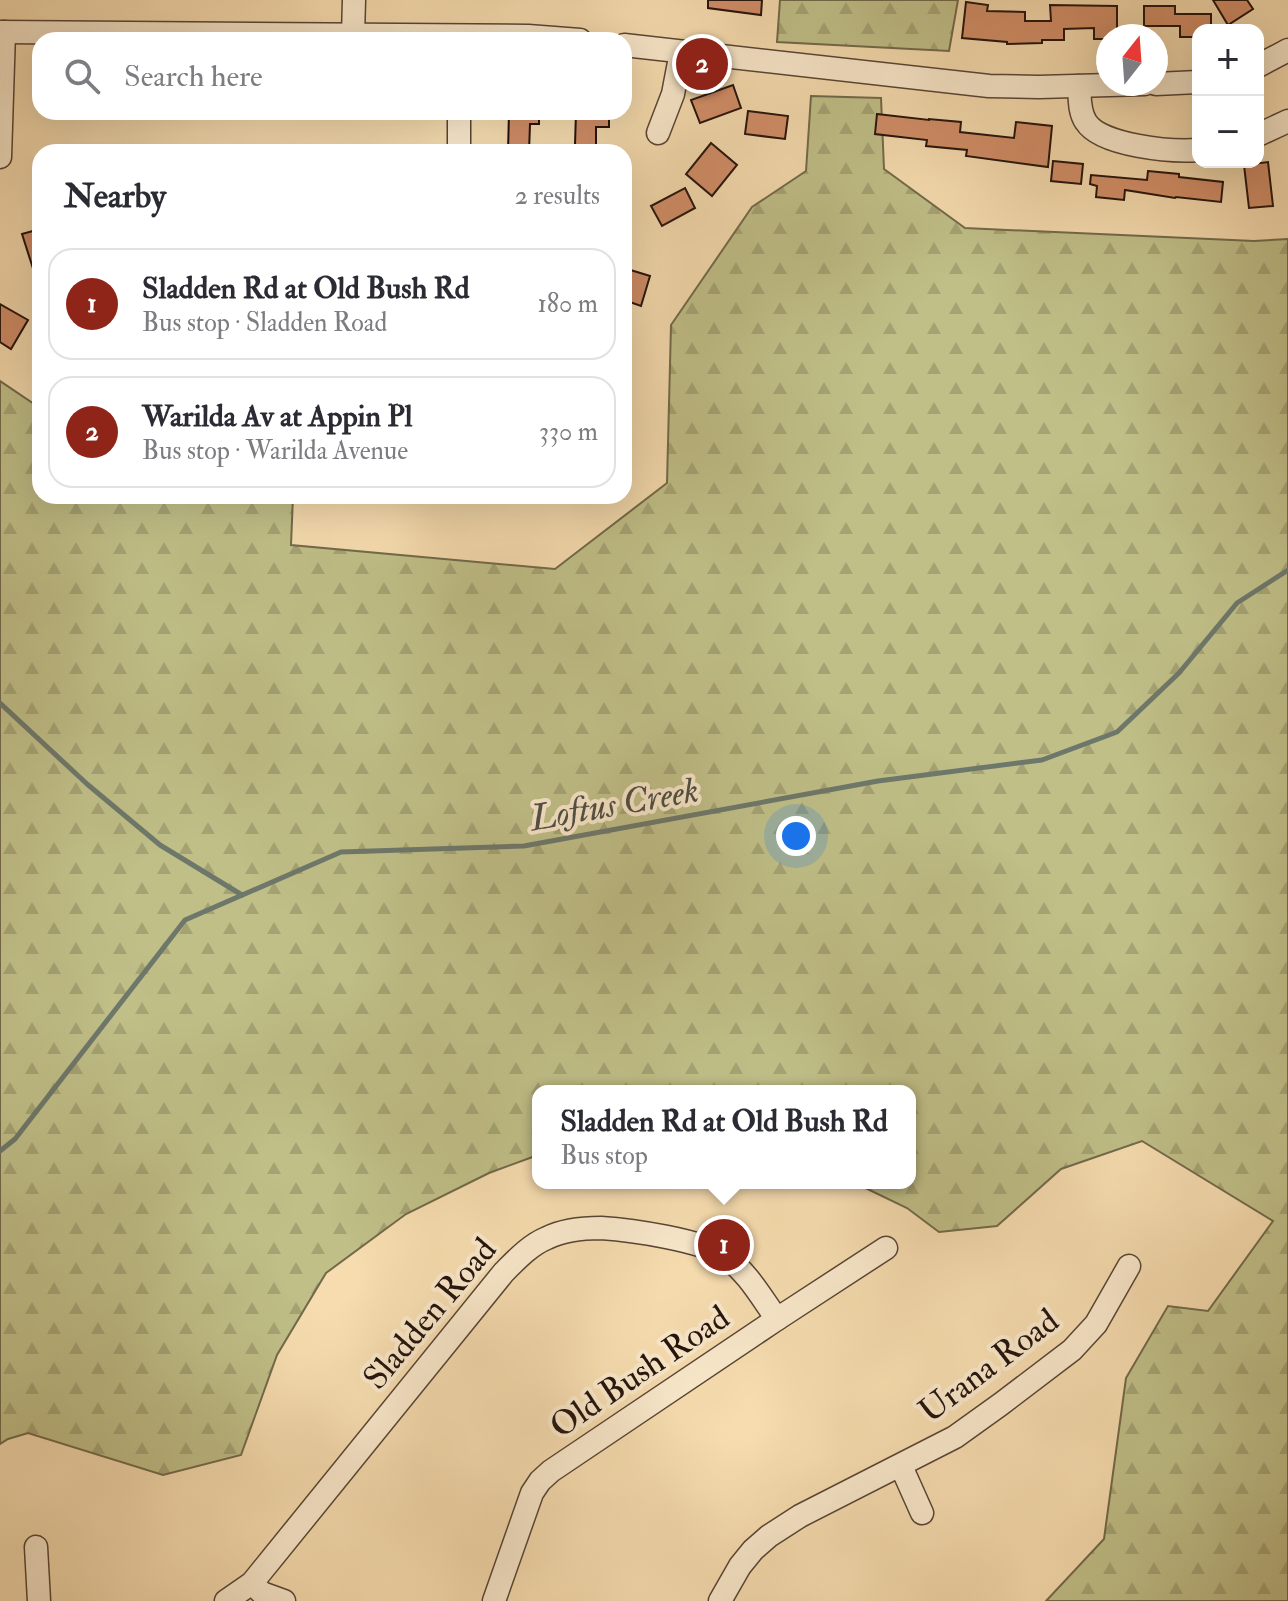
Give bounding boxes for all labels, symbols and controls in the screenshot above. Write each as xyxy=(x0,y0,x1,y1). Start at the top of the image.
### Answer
north arrow xyxy=(1096,24,1168,96)
map controls xyxy=(1192,24,1264,168)
button: + xyxy=(1192,24,1264,96)
search box xyxy=(32,32,632,120)
pin: 2 xyxy=(676,34,728,94)
icon: search xyxy=(60,54,104,98)
text: Search here xyxy=(124,58,263,95)
button: − xyxy=(1192,96,1264,168)
text: Nearby xyxy=(64,175,166,218)
text: 2 results xyxy=(515,180,600,212)
text: Sladden Rd at Old Bush Rd xyxy=(142,270,470,307)
text: 1 xyxy=(87,288,97,320)
text: 180 m xyxy=(538,288,598,320)
text: Bus stop · Sladden Road xyxy=(142,307,387,339)
text: Warilda Av at Appin Pl xyxy=(142,398,413,435)
text: 2 xyxy=(85,416,99,448)
text: 330 m xyxy=(539,416,598,448)
text: Bus stop · Warilda Avenue xyxy=(142,435,408,467)
water label: Loftus Creek xyxy=(525,768,702,842)
your location xyxy=(776,816,816,856)
popup xyxy=(532,1085,916,1189)
text: Sladden Rd at Old Bush Rd xyxy=(560,1103,888,1140)
text: Bus stop xyxy=(560,1140,648,1172)
pin: 1 xyxy=(698,1215,750,1275)
street label: Sladden Road xyxy=(354,1229,506,1399)
street label: Old Bush Road xyxy=(542,1296,738,1448)
street label: Urana Road xyxy=(910,1299,1068,1433)

